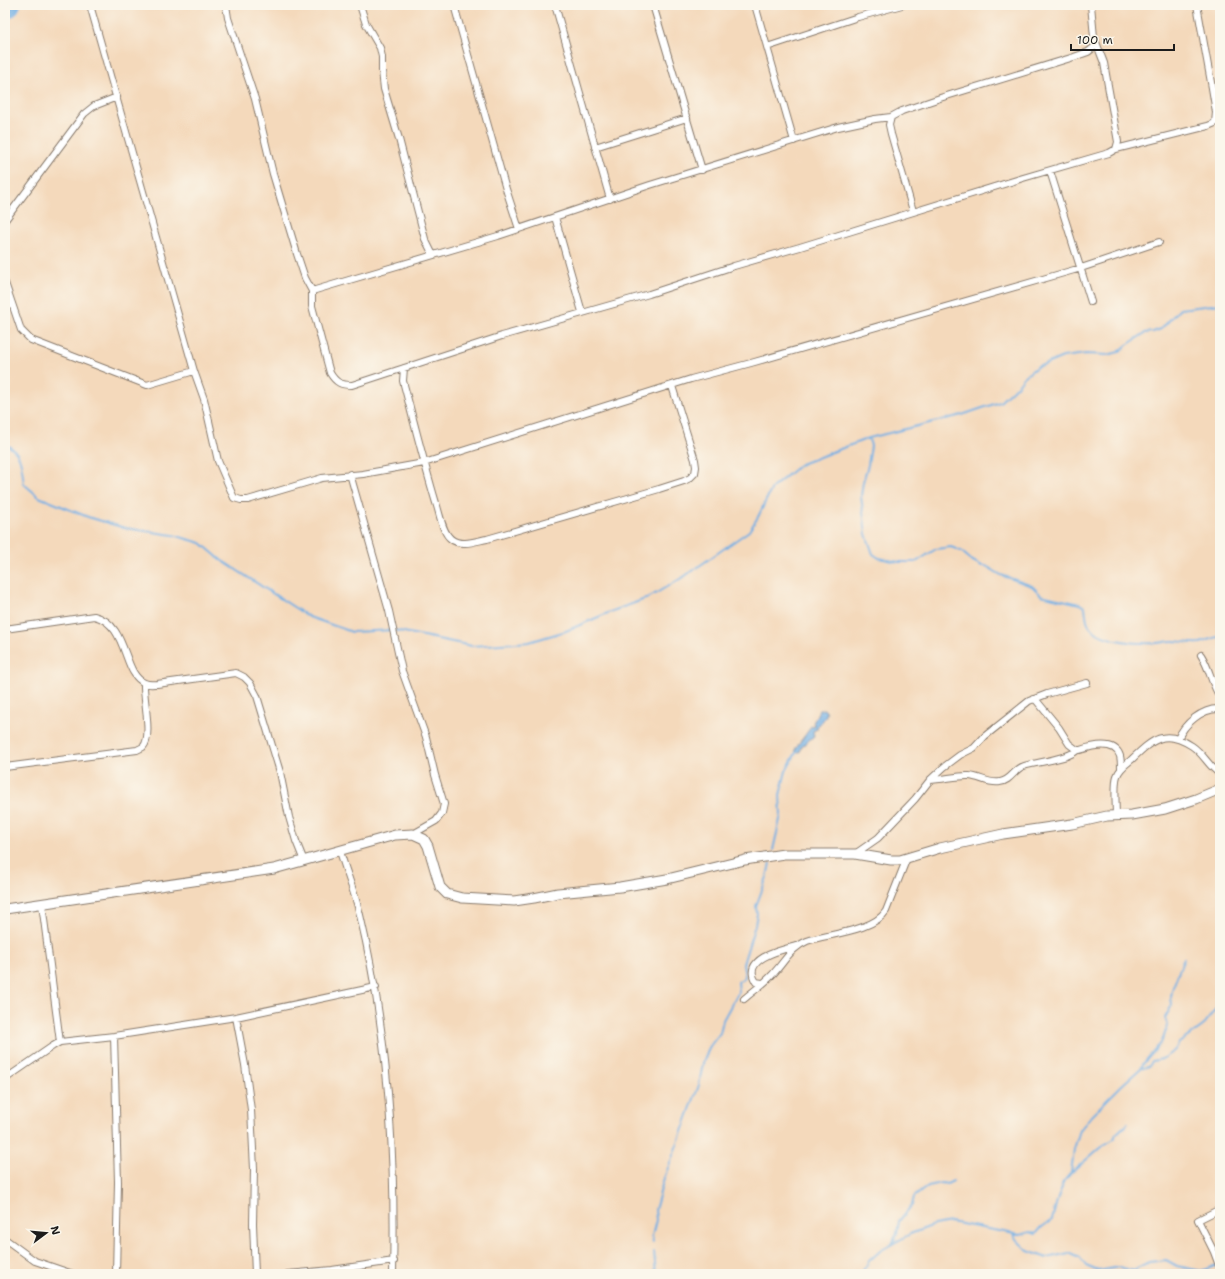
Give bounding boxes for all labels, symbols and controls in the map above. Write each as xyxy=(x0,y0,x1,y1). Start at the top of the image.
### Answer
scale bar xyxy=(1071,26,1174,52)
text: 100 m xyxy=(1077,32,1113,48)
north arrow xyxy=(26,1213,66,1253)
text: N xyxy=(47,1224,64,1237)

